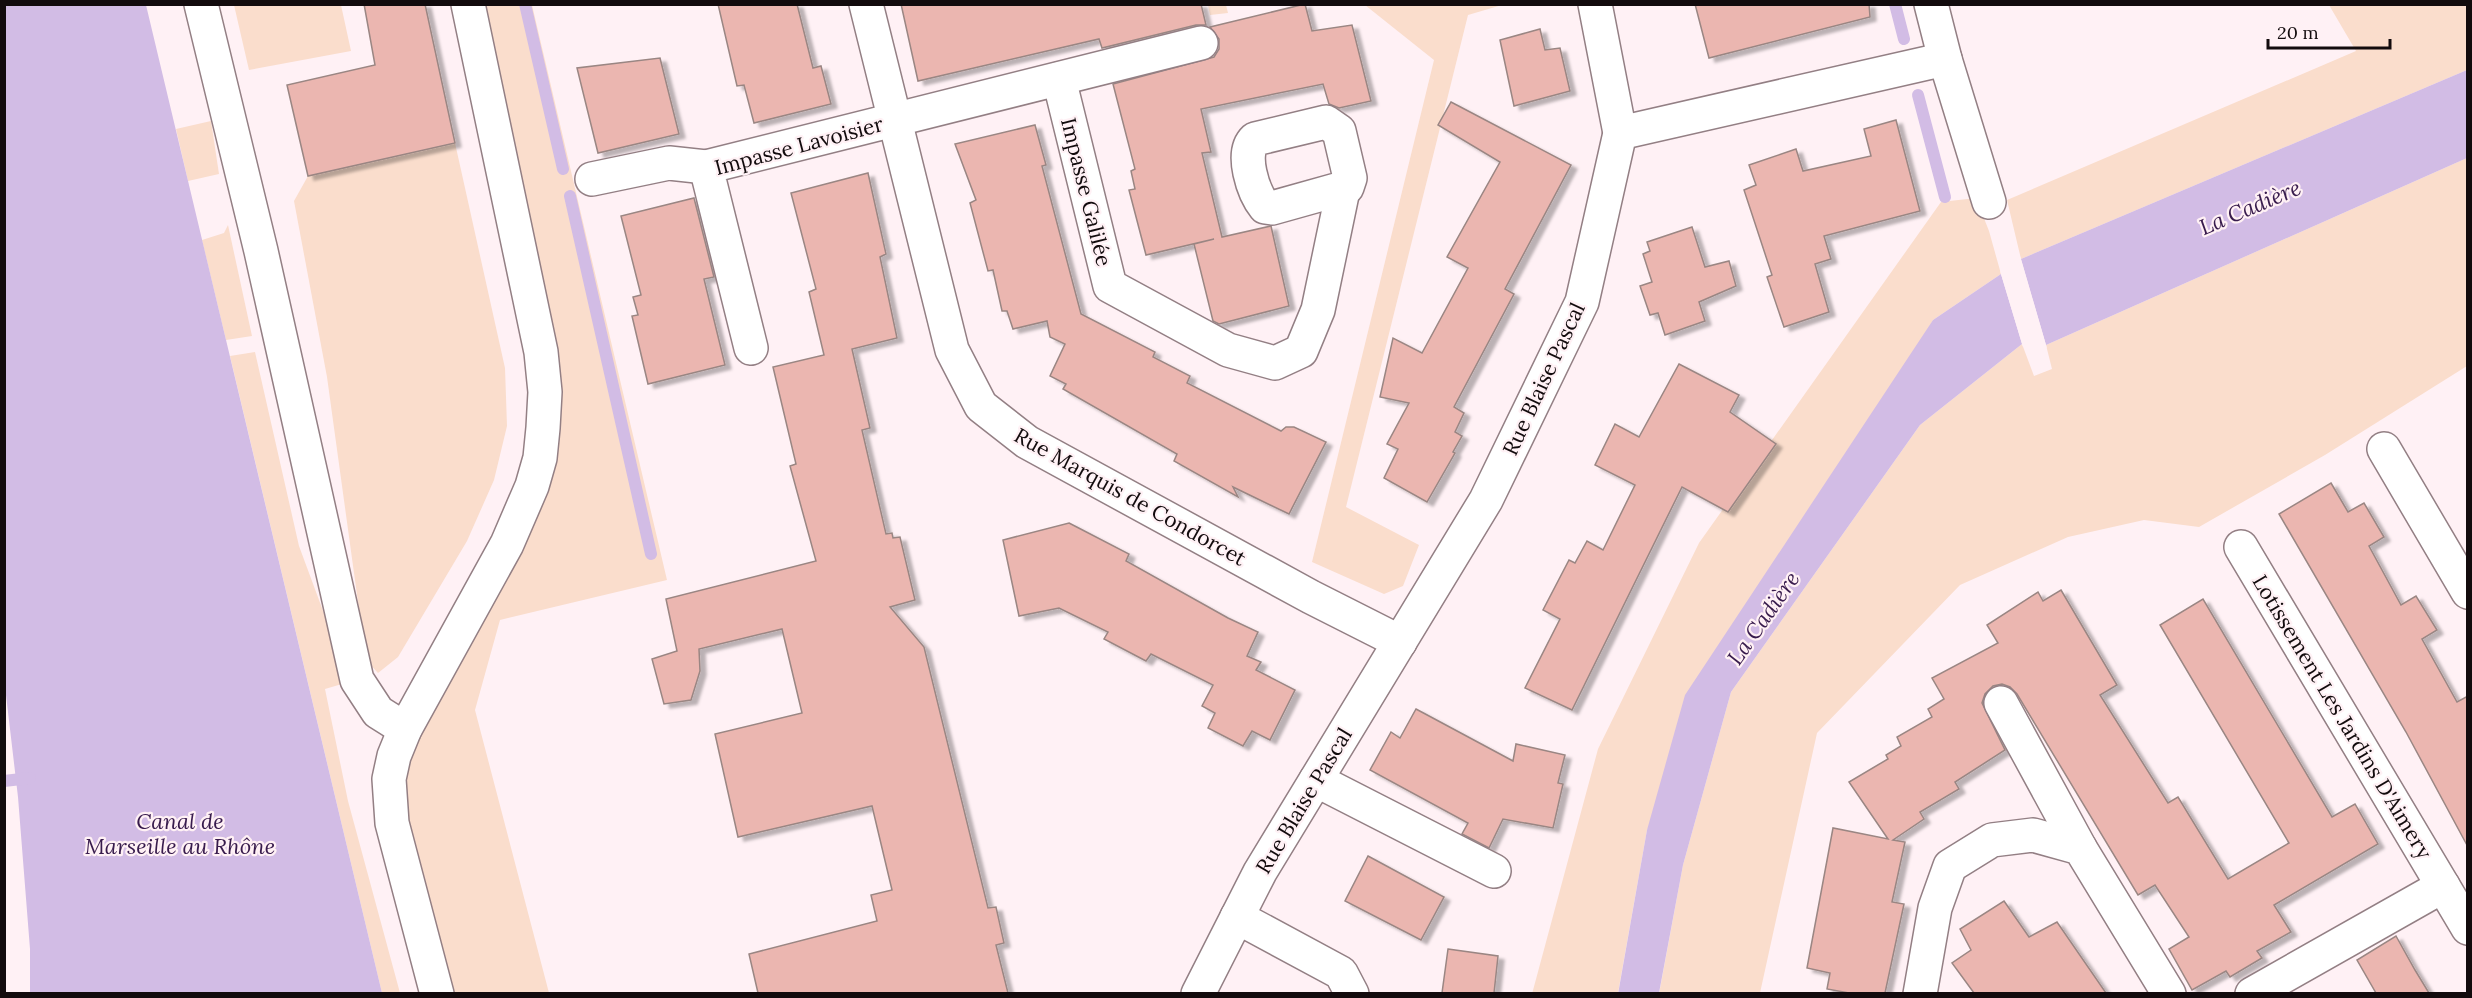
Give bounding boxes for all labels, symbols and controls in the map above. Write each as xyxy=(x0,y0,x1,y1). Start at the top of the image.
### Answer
scale bar xyxy=(2268,12,2390,50)
text: 20 m xyxy=(2277,21,2319,44)
street label: Impasse Lavoisier xyxy=(712,110,886,181)
street label: Impasse Galilée xyxy=(1055,115,1118,269)
water label: La Cadière xyxy=(2195,173,2305,241)
street label: Rue Blaise Pascal xyxy=(1496,298,1591,459)
street label: Rue Marquis de Condorcet xyxy=(1010,422,1252,572)
water label: La Cadière xyxy=(1721,566,1805,670)
street label: Lotissement Les Jardins D'Aimery xyxy=(2247,570,2438,864)
street label: Rue Blaise Pascal xyxy=(1249,723,1358,879)
water label: Canal de Marseille au Rhône xyxy=(85,807,275,860)

